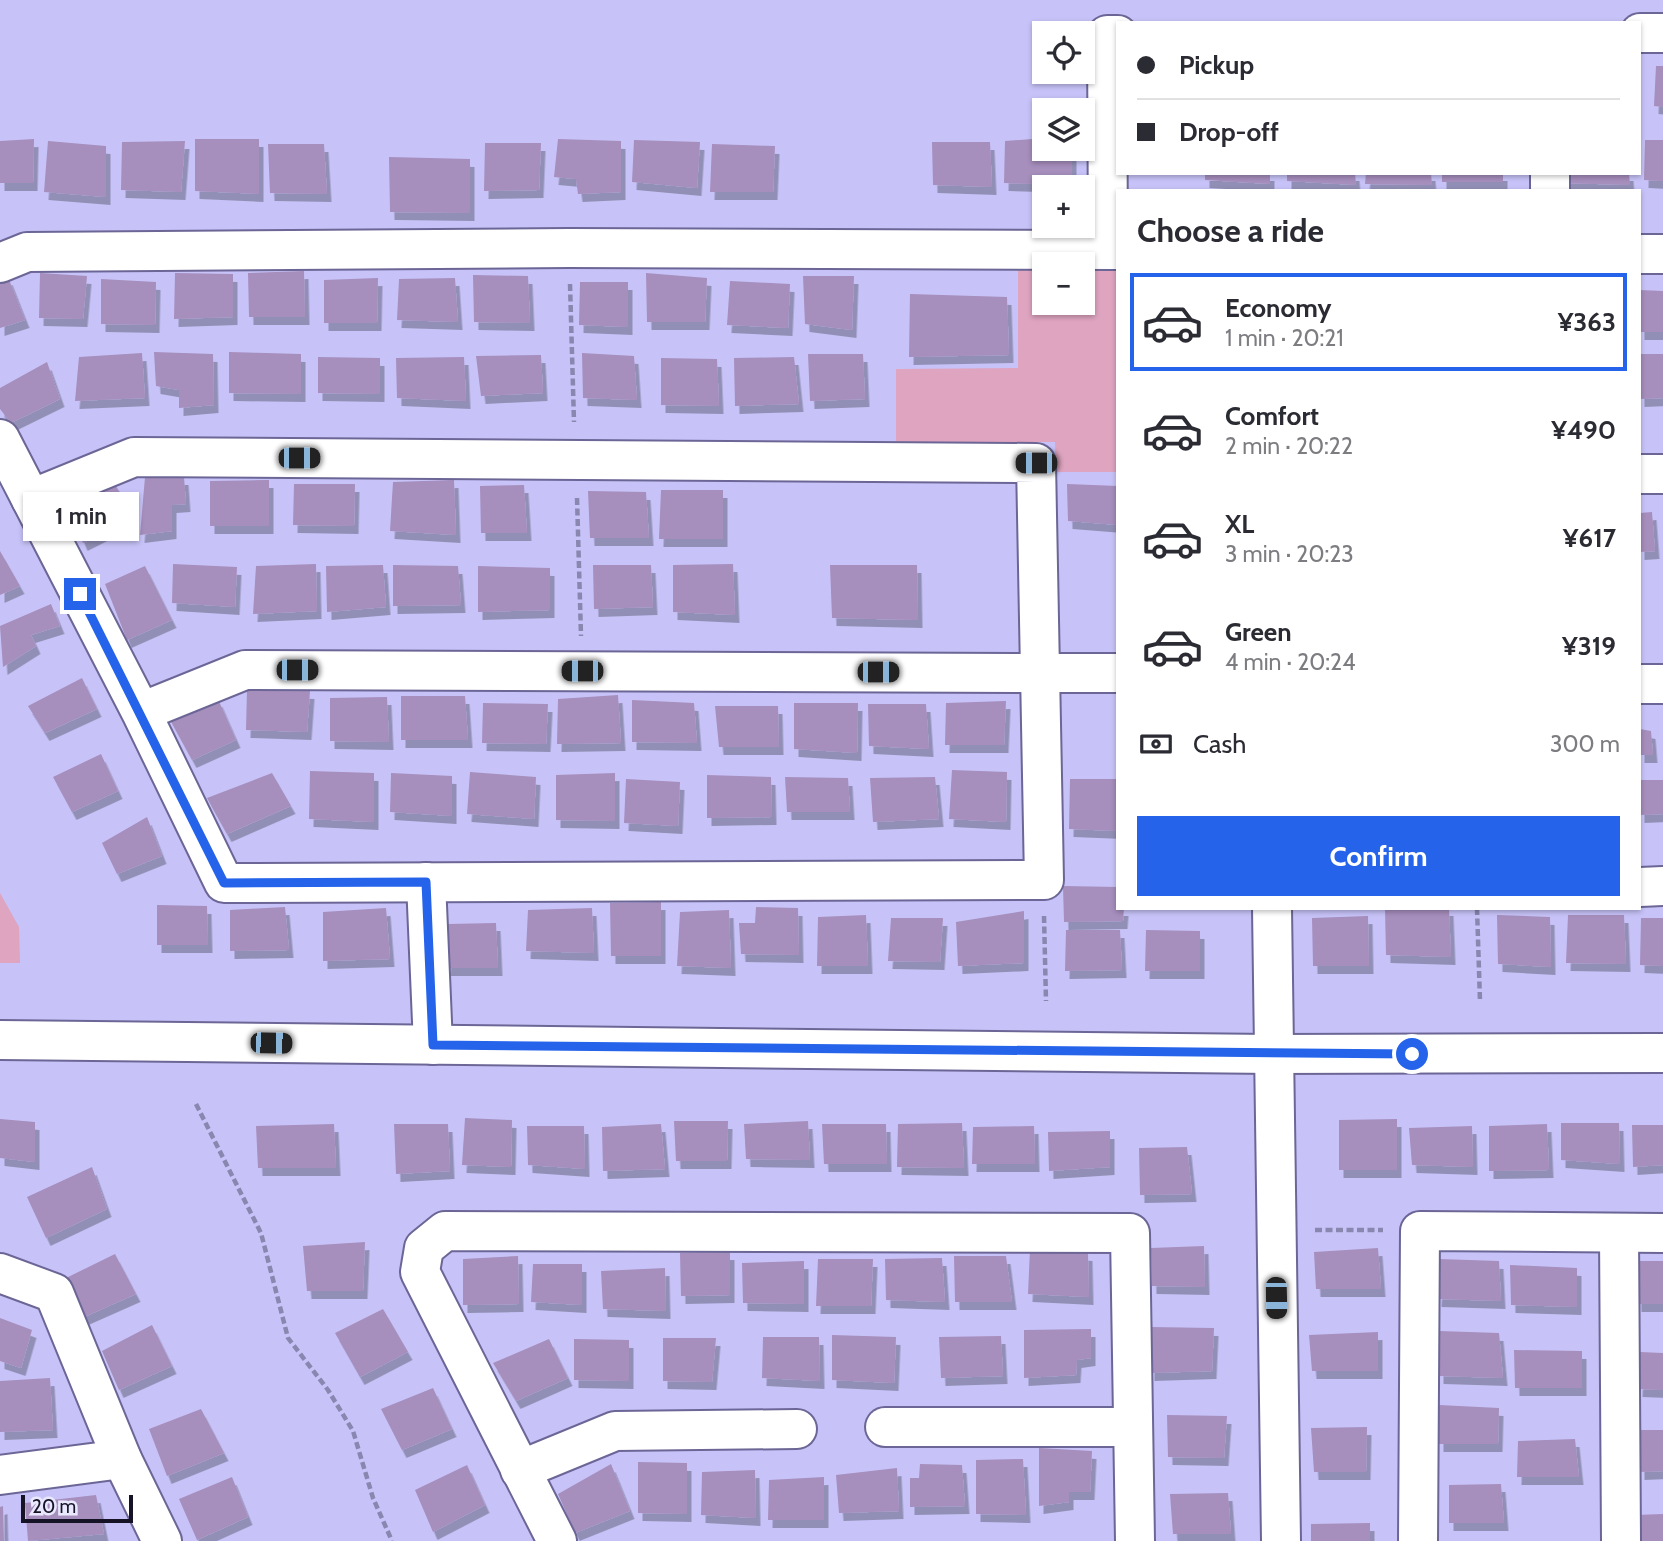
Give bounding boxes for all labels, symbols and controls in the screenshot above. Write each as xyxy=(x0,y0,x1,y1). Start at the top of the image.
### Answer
map controls xyxy=(1032,21,1095,315)
button: locate xyxy=(1032,21,1095,84)
text: Pickup xyxy=(1179,49,1254,81)
button: layers xyxy=(1032,98,1095,161)
text: Drop-off xyxy=(1179,116,1279,148)
button: + xyxy=(1032,175,1095,238)
text: Choose a ride xyxy=(1137,211,1324,250)
button: − xyxy=(1032,252,1095,315)
icon: car xyxy=(1141,291,1204,354)
text: Economy xyxy=(1225,292,1331,324)
text: ¥363 xyxy=(1558,306,1616,338)
text: 1 min · 20:21 xyxy=(1225,324,1344,352)
icon: car xyxy=(1141,399,1204,462)
text: Comfort xyxy=(1225,400,1319,432)
text: ¥490 xyxy=(1551,414,1616,446)
text: 2 min · 20:22 xyxy=(1225,432,1353,460)
car xyxy=(279,448,321,469)
car xyxy=(1016,453,1058,474)
callout: 1 min xyxy=(22,492,138,542)
text: 1 min xyxy=(55,502,107,530)
icon: car xyxy=(1141,507,1204,570)
text: XL xyxy=(1225,508,1254,540)
text: ¥617 xyxy=(1563,522,1616,554)
text: 3 min · 20:23 xyxy=(1225,540,1354,568)
route end xyxy=(64,578,96,610)
icon: car xyxy=(1141,615,1204,678)
text: Green xyxy=(1225,616,1292,648)
text: ¥319 xyxy=(1562,630,1616,662)
text: 4 min · 20:24 xyxy=(1225,648,1355,676)
car xyxy=(277,660,319,681)
car xyxy=(562,661,604,682)
car xyxy=(858,662,900,683)
icon: cash xyxy=(1137,725,1175,763)
text: Cash xyxy=(1193,728,1246,760)
text: 300 m xyxy=(1550,730,1620,758)
button: Confirm xyxy=(1137,816,1620,896)
car xyxy=(250,1032,293,1054)
route start xyxy=(1396,1038,1428,1070)
car xyxy=(1266,1277,1287,1319)
scale bar xyxy=(21,1492,133,1524)
text: 20 m xyxy=(32,1495,76,1518)

